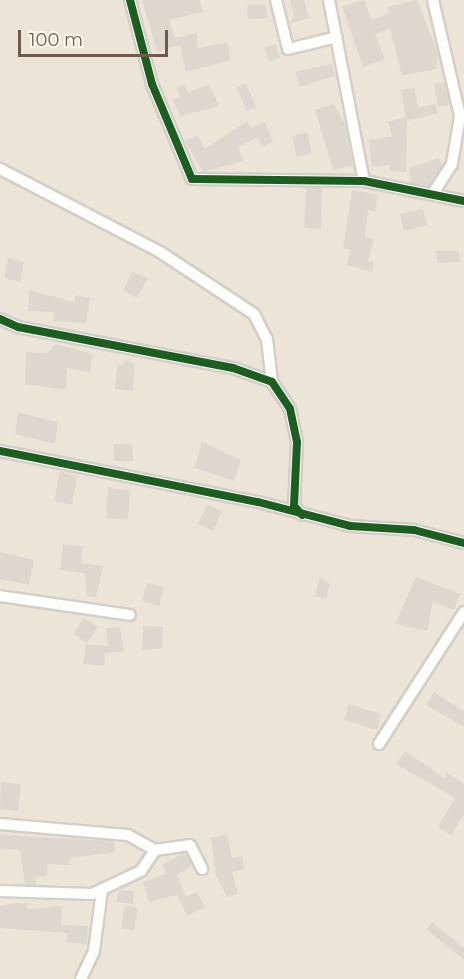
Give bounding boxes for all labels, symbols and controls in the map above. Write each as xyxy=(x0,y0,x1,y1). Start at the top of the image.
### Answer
scale bar xyxy=(21,18,171,56)
text: 100 m xyxy=(29,29,83,51)

